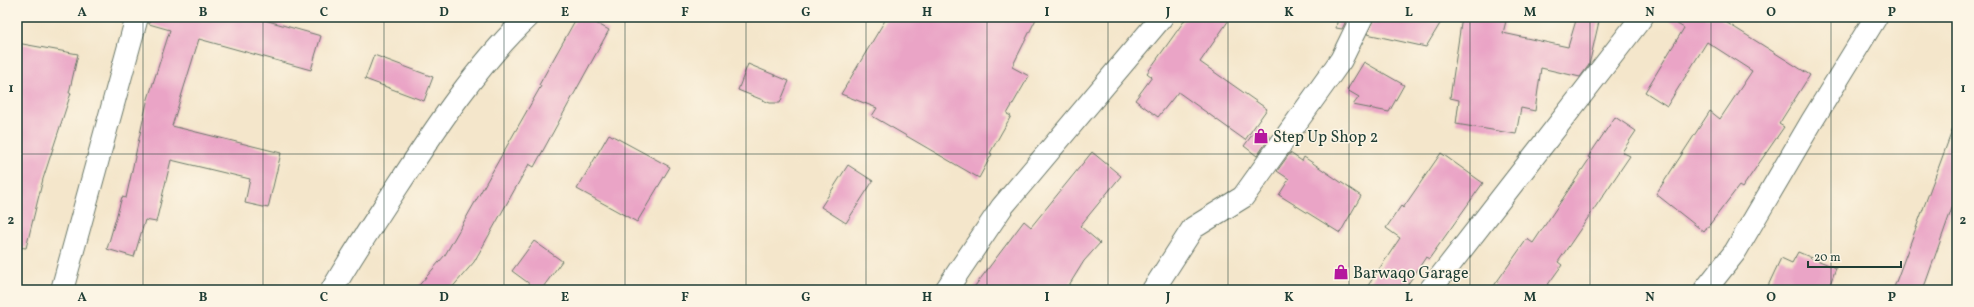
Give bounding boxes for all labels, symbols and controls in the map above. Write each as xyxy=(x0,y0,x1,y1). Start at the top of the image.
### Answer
text: A xyxy=(77,4,87,22)
text: B xyxy=(199,4,208,22)
text: C xyxy=(320,4,328,22)
text: D xyxy=(439,4,449,22)
text: E xyxy=(561,4,569,22)
text: F xyxy=(681,4,689,22)
text: G xyxy=(801,4,811,22)
text: H xyxy=(922,4,932,22)
text: I xyxy=(1045,4,1050,22)
text: J xyxy=(1165,4,1171,22)
text: K xyxy=(1284,4,1294,22)
text: L xyxy=(1405,4,1413,22)
text: M xyxy=(1524,4,1537,22)
text: N xyxy=(1645,4,1655,22)
text: O xyxy=(1766,4,1776,22)
text: P xyxy=(1888,4,1896,22)
text: 1 xyxy=(8,80,14,98)
text: 1 xyxy=(1960,80,1966,98)
shop icon: Step Up Shop 2 xyxy=(1252,127,1270,145)
place label: Step Up Shop 2 xyxy=(1273,127,1378,149)
text: 2 xyxy=(8,212,15,230)
text: 2 xyxy=(1960,212,1967,230)
scale bar xyxy=(1808,243,1901,269)
text: 20 m xyxy=(1814,250,1841,266)
shop icon: Barwaqo Garage xyxy=(1332,263,1350,281)
place label: Barwaqo Garage xyxy=(1353,263,1469,285)
text: A xyxy=(77,289,87,307)
text: B xyxy=(199,289,208,307)
text: C xyxy=(320,289,328,307)
text: D xyxy=(439,289,449,307)
text: E xyxy=(561,289,569,307)
text: F xyxy=(681,289,689,307)
text: G xyxy=(801,289,811,307)
text: H xyxy=(922,289,932,307)
text: I xyxy=(1045,289,1050,307)
text: J xyxy=(1165,289,1171,307)
text: K xyxy=(1284,289,1294,307)
text: L xyxy=(1405,289,1413,307)
text: M xyxy=(1524,289,1537,307)
text: N xyxy=(1645,289,1655,307)
text: O xyxy=(1766,289,1776,307)
text: P xyxy=(1888,289,1896,307)

